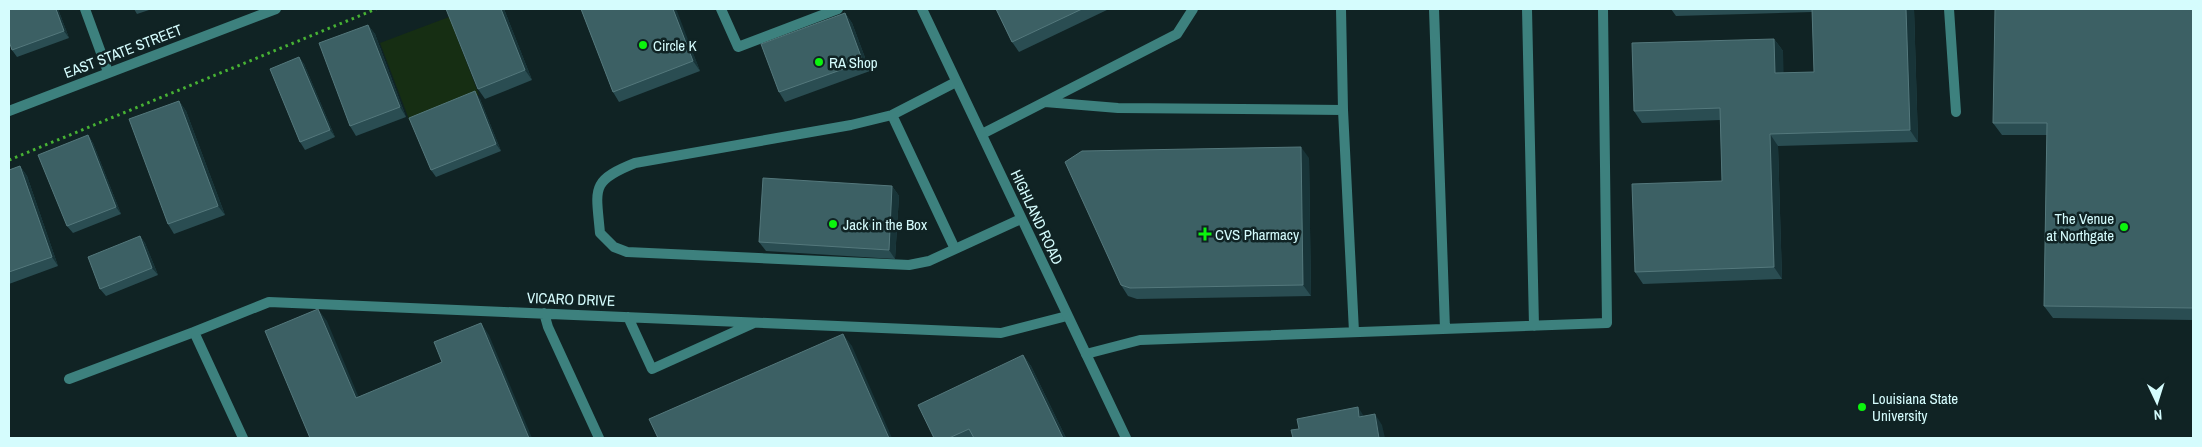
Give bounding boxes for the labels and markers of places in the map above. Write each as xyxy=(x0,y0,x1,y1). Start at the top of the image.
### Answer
place label: Circle K xyxy=(653,35,698,56)
marker: Circle K xyxy=(637,39,649,51)
place label: RA Shop xyxy=(829,52,878,73)
marker: RA Shop xyxy=(813,56,825,68)
place label: The Venue at Northgate xyxy=(2046,208,2114,246)
place label: Jack in the Box xyxy=(843,214,928,235)
marker: Jack in the Box xyxy=(827,218,839,230)
marker: The Venue at Northgate xyxy=(2118,221,2130,233)
place label: CVS Pharmacy xyxy=(1215,224,1300,245)
marker: CVS Pharmacy xyxy=(1199,228,1211,240)
place label: Louisiana State University xyxy=(1872,388,1958,426)
marker: Louisiana State University xyxy=(1856,401,1868,413)

